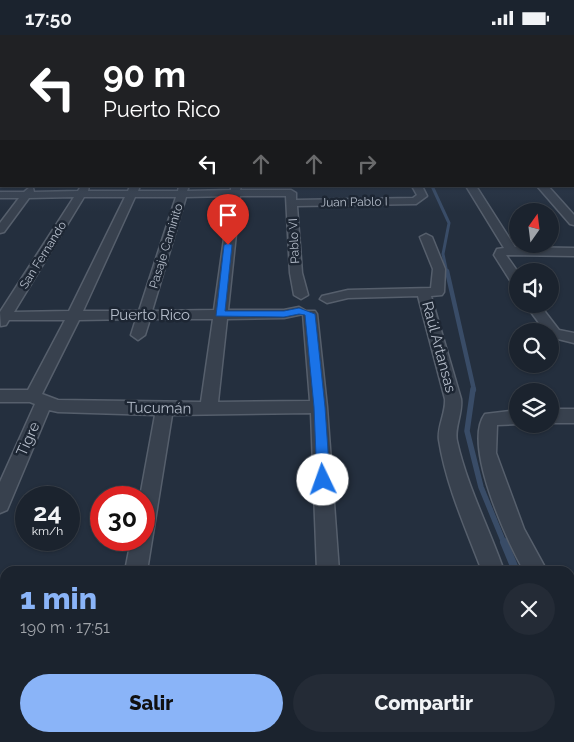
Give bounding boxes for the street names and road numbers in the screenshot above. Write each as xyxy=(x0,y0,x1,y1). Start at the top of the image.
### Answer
street label: Juan Pablo I xyxy=(320,194,388,210)
street label: Pasaje Caminito xyxy=(146,202,186,290)
street label: Pablo VI xyxy=(286,218,302,264)
street label: San Fernando xyxy=(17,219,69,291)
street label: Raúl Artansas xyxy=(418,299,460,395)
street label: Puerto Rico xyxy=(110,306,190,324)
street label: Tucumán xyxy=(127,398,191,418)
street label: Tigre xyxy=(13,419,44,459)

